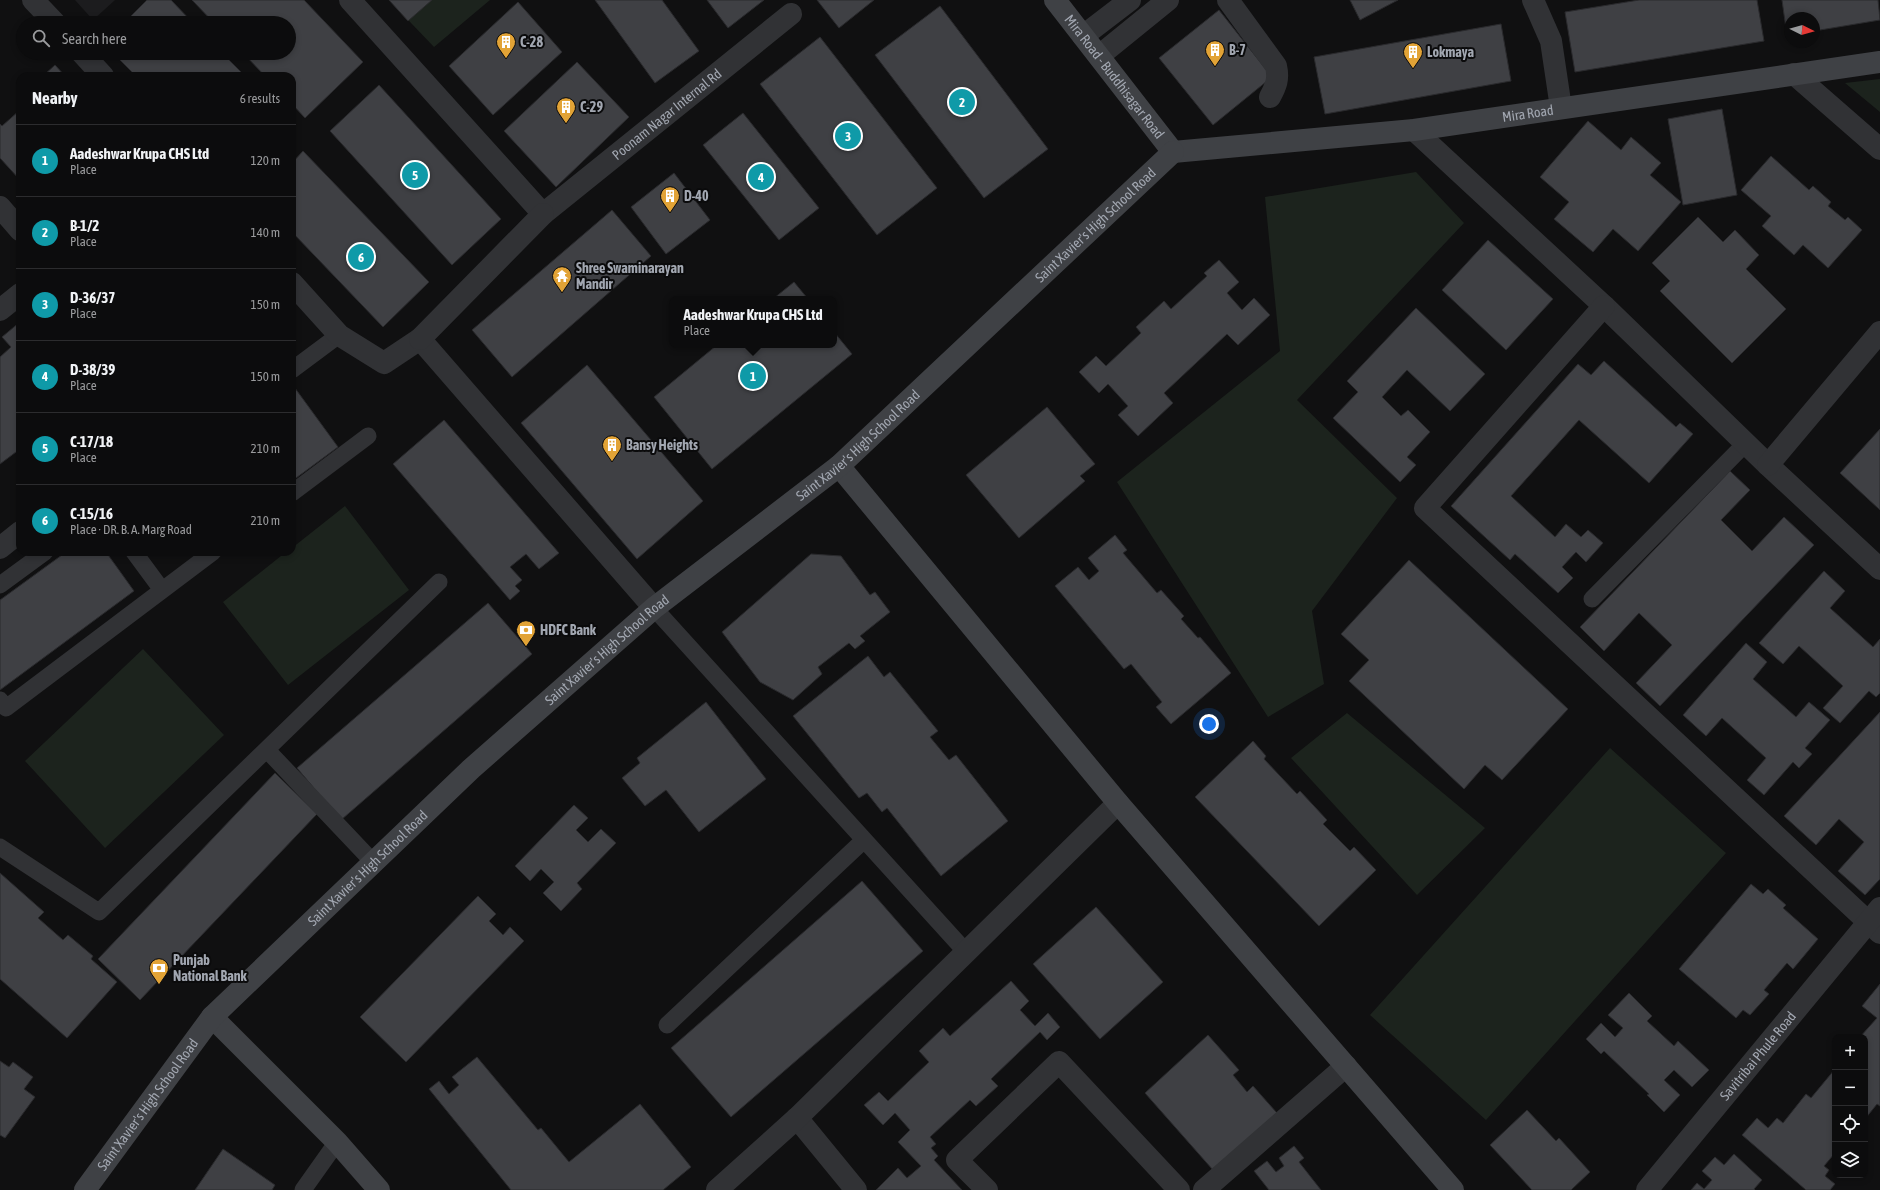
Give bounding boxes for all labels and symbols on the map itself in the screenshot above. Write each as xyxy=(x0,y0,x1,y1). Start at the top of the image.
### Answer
street label: Mira Road - Buddhisagar Road xyxy=(1061,12,1167,142)
north arrow xyxy=(1784,12,1820,48)
building icon: C-28 xyxy=(495,31,517,59)
place label: C-28 xyxy=(520,34,543,50)
building icon: B-7 xyxy=(1204,39,1226,67)
building icon: Lokmaya xyxy=(1402,41,1424,69)
place label: B-7 xyxy=(1229,42,1246,58)
place label: Lokmaya xyxy=(1427,44,1474,60)
street label: Poonam Nagar Internal Rd xyxy=(609,65,724,163)
pin: 2 xyxy=(949,87,975,117)
building icon: C-29 xyxy=(555,96,577,124)
place label: C-29 xyxy=(580,99,603,115)
street label: Mira Road xyxy=(1501,102,1555,125)
pin: 3 xyxy=(835,121,861,151)
pin: 5 xyxy=(402,160,428,190)
pin: 4 xyxy=(748,162,774,192)
street label: Saint Xavier's High School Road xyxy=(1032,165,1159,285)
building icon: D-40 xyxy=(659,185,681,213)
place label: D-40 xyxy=(684,188,709,204)
pin: 6 xyxy=(348,242,374,272)
place label: Shree Swaminarayan Mandir xyxy=(576,260,684,292)
temple icon: Shree Swaminarayan Mandir xyxy=(551,265,573,293)
pin: 1 xyxy=(740,361,766,391)
street label: Saint Xavier's High School Road xyxy=(793,386,923,504)
building icon: Bansy Heights xyxy=(601,434,623,462)
place label: Bansy Heights xyxy=(626,437,698,453)
street label: Saint Xavier's High School Road xyxy=(542,591,672,708)
bank icon: HDFC Bank xyxy=(515,619,537,647)
place label: HDFC Bank xyxy=(540,622,597,638)
your location xyxy=(1199,714,1219,734)
street label: Saint Xavier's High School Road xyxy=(304,807,431,929)
place label: Punjab National Bank xyxy=(173,952,247,984)
bank icon: Punjab National Bank xyxy=(148,957,170,985)
street label: Savitribai Phule Road xyxy=(1717,1008,1799,1103)
street label: Saint Xavier's High School Road xyxy=(94,1036,201,1174)

